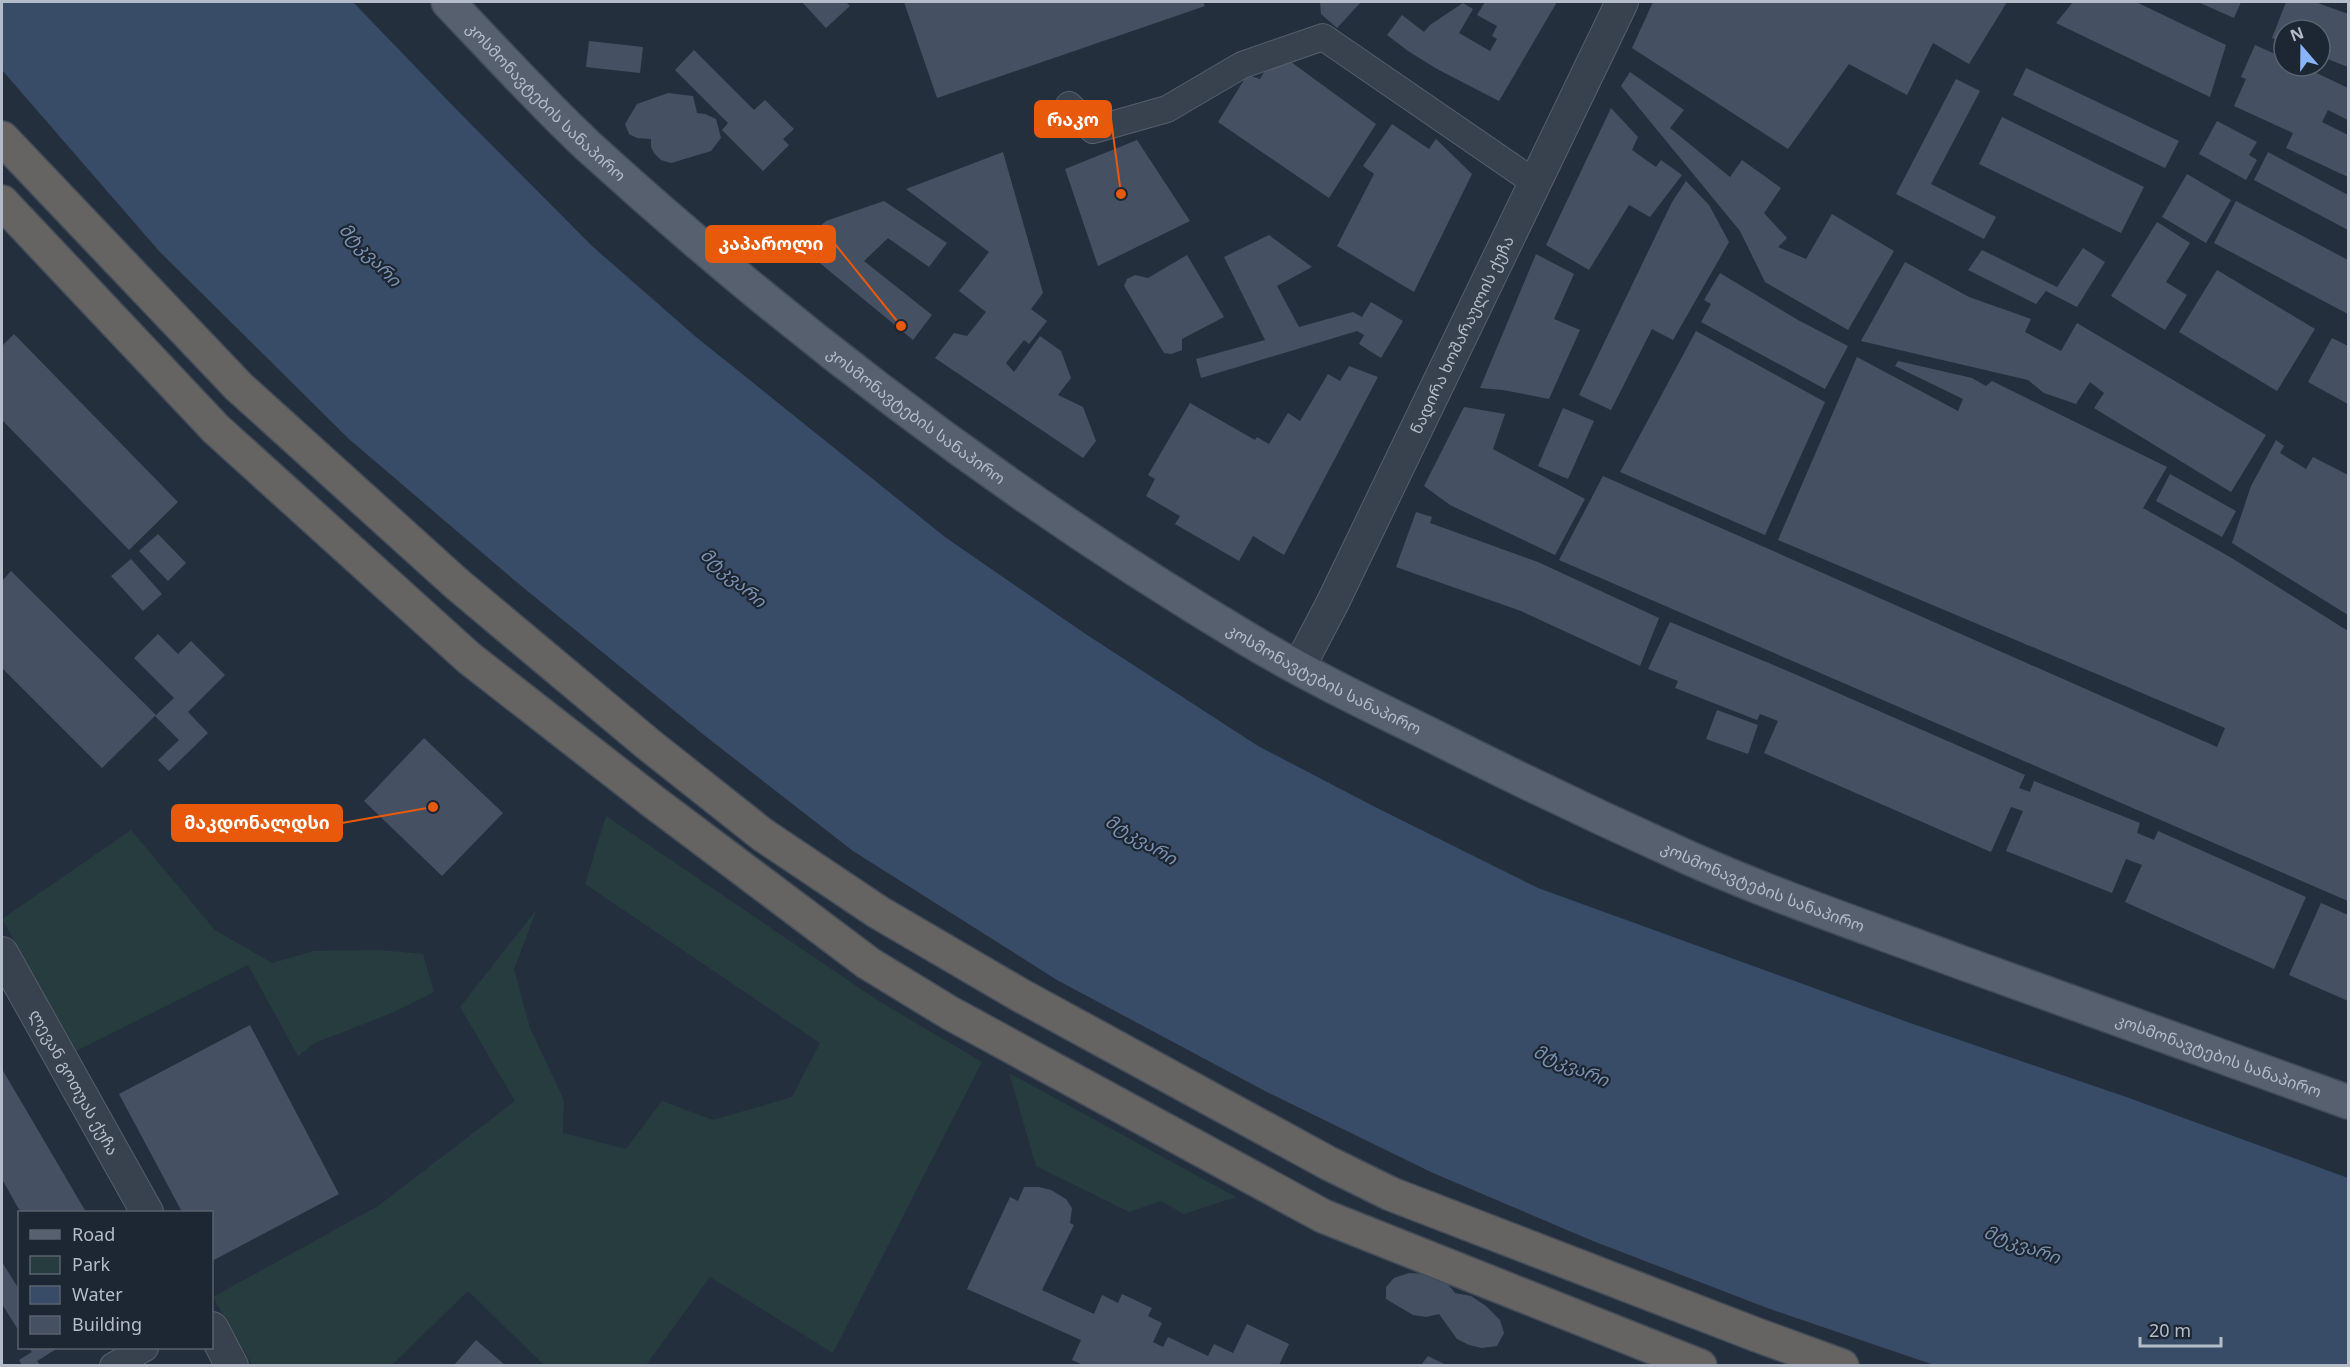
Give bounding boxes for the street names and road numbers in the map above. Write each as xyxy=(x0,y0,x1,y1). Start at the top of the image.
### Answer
street label: კოსმონავტების სანაპირო xyxy=(462,17,631,186)
street label: ნადირა ხოშარაულის ქუჩა xyxy=(1405,232,1519,438)
street label: კოსმონავტების სანაპირო xyxy=(823,342,1010,489)
street label: კოსმონავტების სანაპირო xyxy=(1223,618,1425,740)
street label: კოსმონავტების სანაპირო xyxy=(1658,836,1868,937)
street label: ლევან გოთუას ქუჩა xyxy=(25,1005,124,1159)
street label: კოსმონავტების სანაპირო xyxy=(2113,1008,2325,1103)

